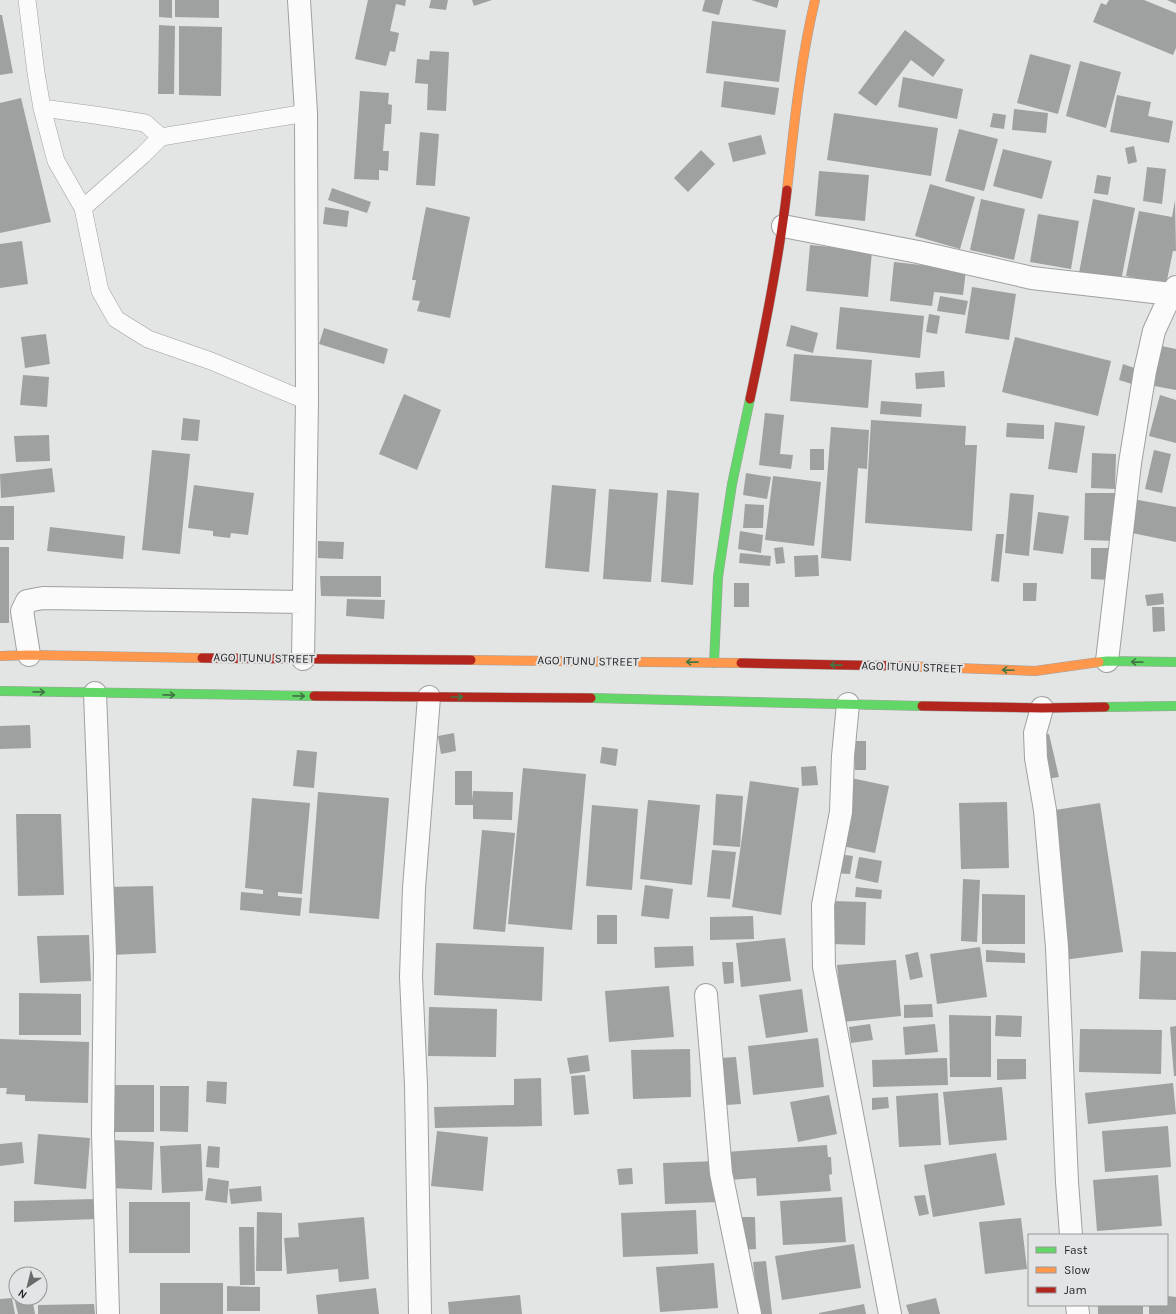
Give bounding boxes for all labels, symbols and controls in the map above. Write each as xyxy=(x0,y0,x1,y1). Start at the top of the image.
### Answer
street label: AGO ITUNU STREET xyxy=(213,650,315,666)
street label: AGO ITUNU STREET xyxy=(537,653,639,669)
one-way arrow xyxy=(686,658,699,666)
street label: AGO ITUNU STREET xyxy=(861,658,963,676)
one-way arrow xyxy=(1131,658,1144,665)
one-way arrow xyxy=(830,661,843,669)
one-way arrow xyxy=(1002,666,1015,674)
one-way arrow xyxy=(32,688,45,696)
one-way arrow xyxy=(162,691,175,698)
one-way arrow xyxy=(292,692,305,700)
one-way arrow xyxy=(450,693,463,701)
legend xyxy=(1028,1234,1168,1306)
text: Fast xyxy=(1064,1243,1088,1257)
text: Slow xyxy=(1064,1263,1090,1277)
north arrow xyxy=(8,1266,48,1306)
text: Jam xyxy=(1064,1283,1087,1297)
text: N xyxy=(16,1286,30,1301)

